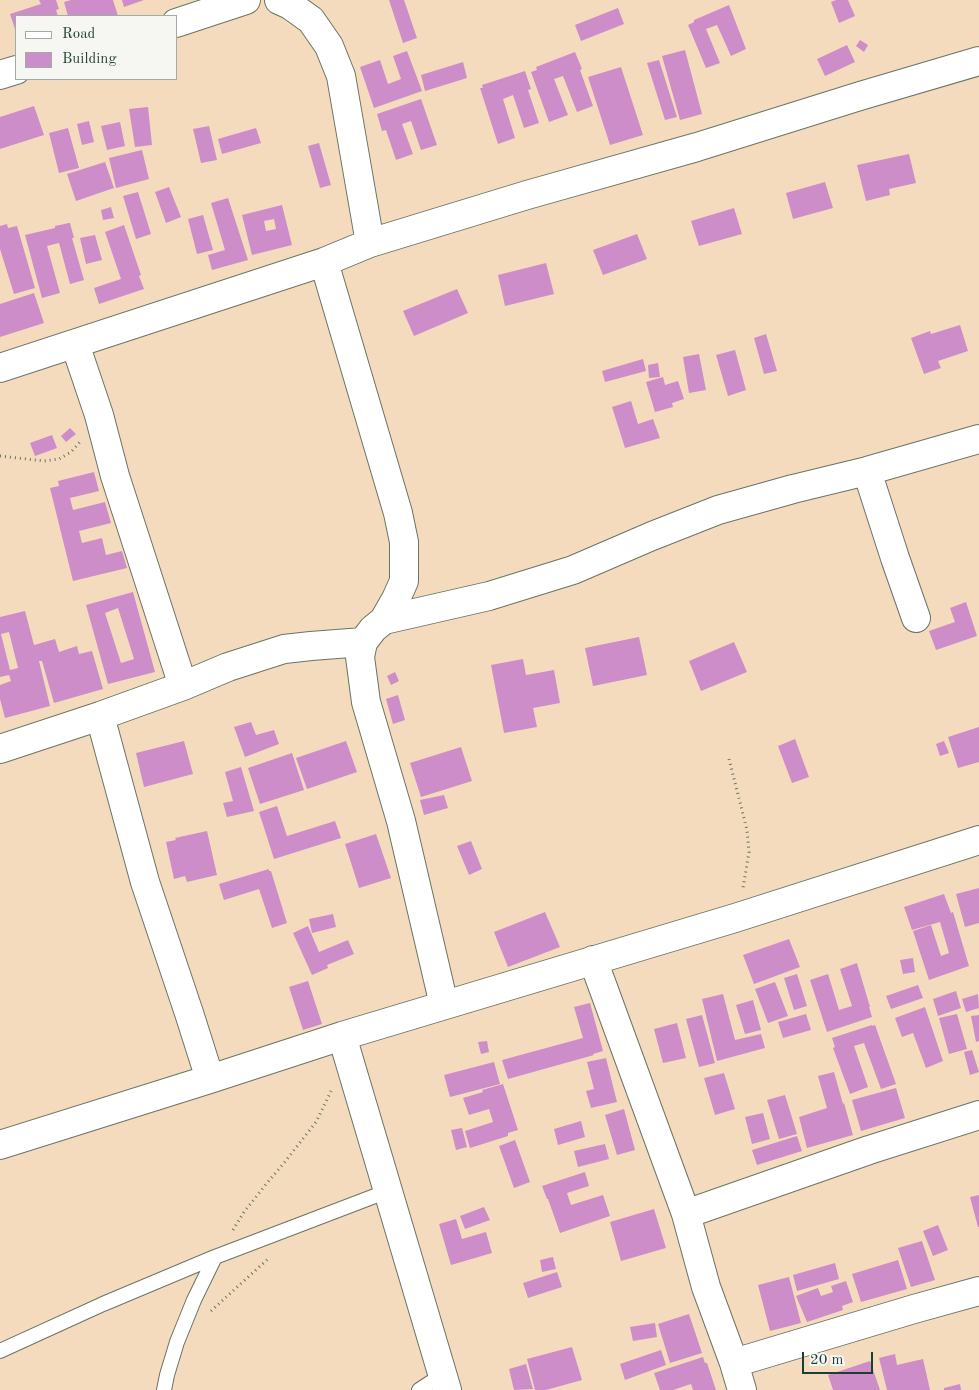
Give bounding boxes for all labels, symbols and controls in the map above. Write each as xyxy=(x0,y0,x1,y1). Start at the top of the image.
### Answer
legend xyxy=(15,15,178,80)
text: Road xyxy=(62,27,95,42)
text: Building xyxy=(62,52,117,67)
scale bar xyxy=(804,1342,875,1374)
text: 20 m xyxy=(810,1353,844,1368)

